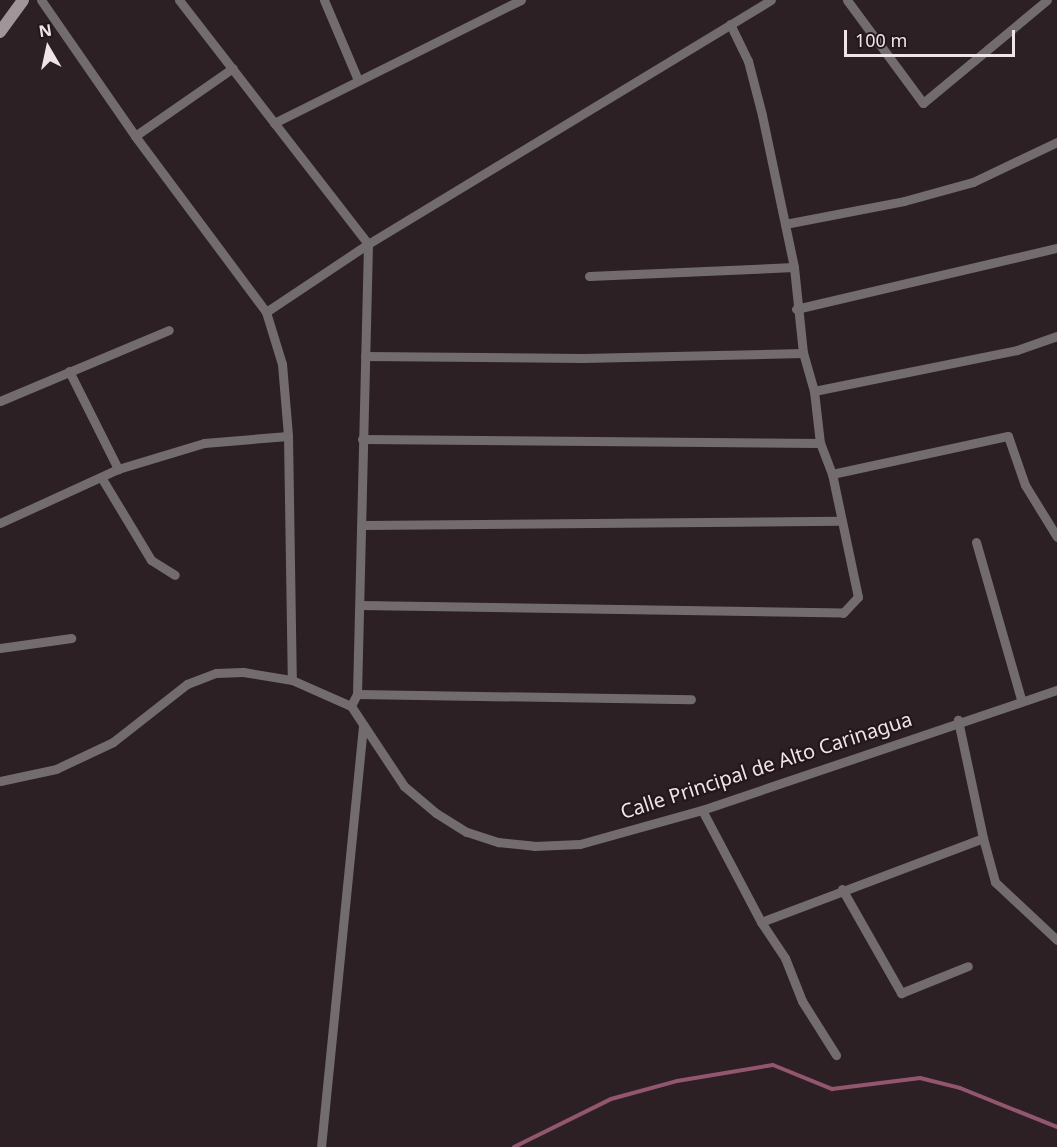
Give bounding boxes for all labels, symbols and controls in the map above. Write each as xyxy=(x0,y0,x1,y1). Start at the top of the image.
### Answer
north arrow xyxy=(18,18,78,78)
text: N xyxy=(37,18,53,42)
scale bar xyxy=(847,18,1018,56)
text: 100 m xyxy=(855,28,907,52)
street label: Calle Principal de Alto Carinagua xyxy=(617,706,915,824)

